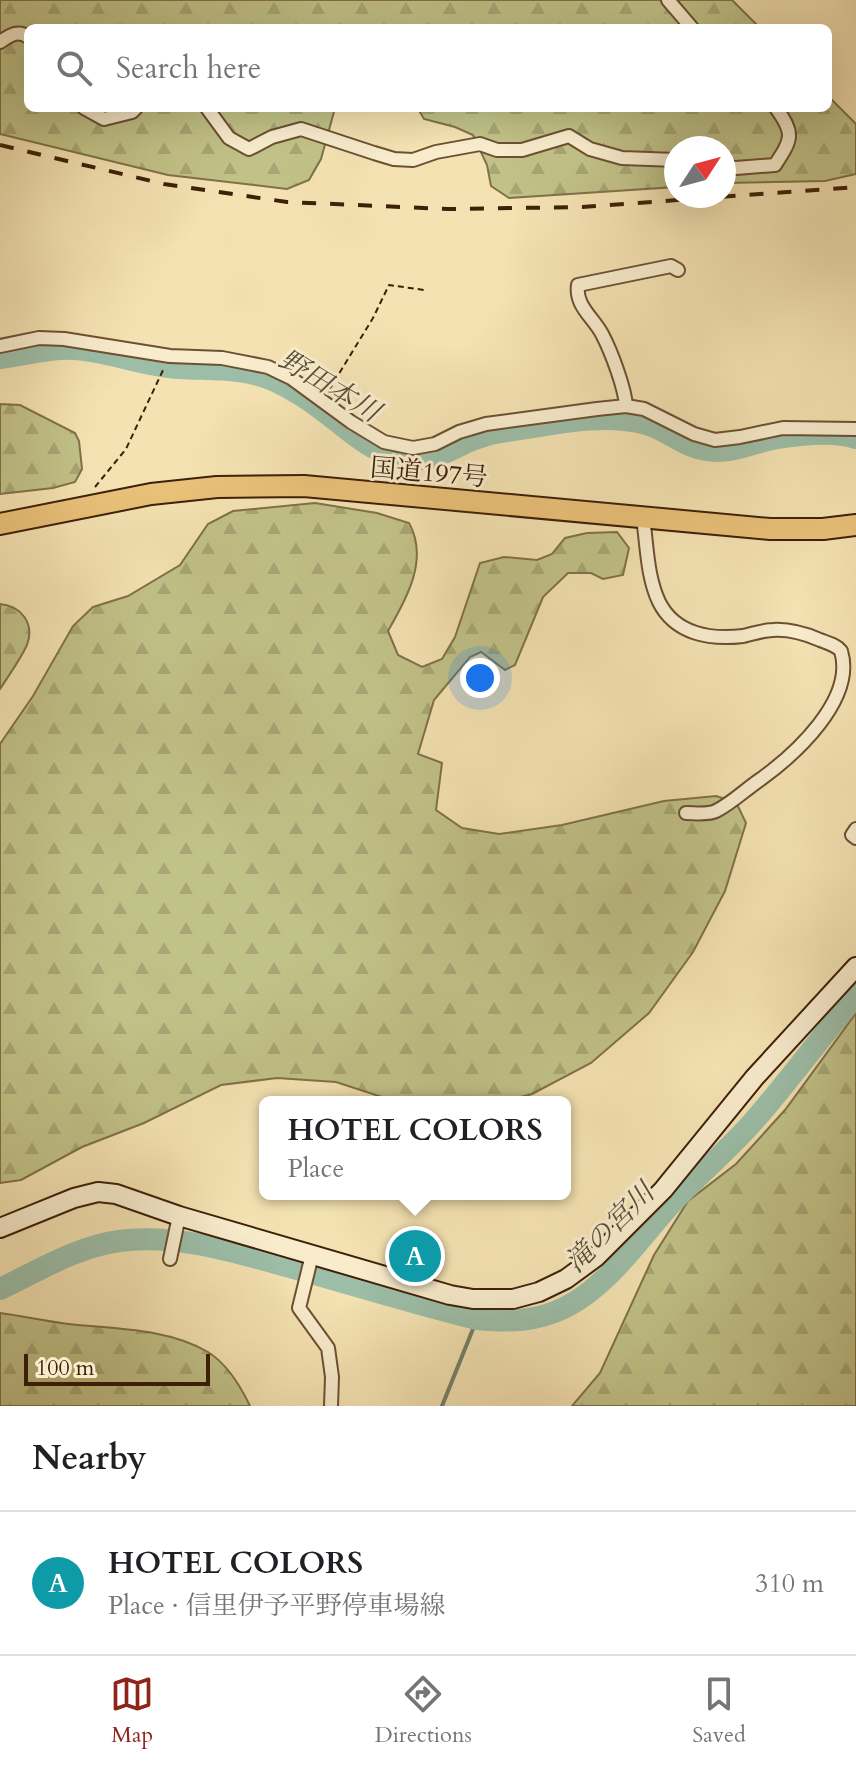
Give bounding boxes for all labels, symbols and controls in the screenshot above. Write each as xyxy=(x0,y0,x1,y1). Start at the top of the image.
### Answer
search box xyxy=(24,24,832,112)
icon: search xyxy=(52,46,96,90)
text: Search here xyxy=(116,48,261,89)
north arrow xyxy=(664,136,736,208)
water label: 野田本川 xyxy=(272,341,390,433)
street label: 国道197号 xyxy=(369,450,489,495)
your location xyxy=(460,658,500,698)
popup xyxy=(259,1096,571,1200)
text: HOTEL COLORS xyxy=(287,1110,543,1151)
text: Place xyxy=(287,1151,344,1186)
water label: 滝の宮川 xyxy=(557,1173,665,1281)
pin: A xyxy=(389,1226,441,1286)
scale bar xyxy=(24,1350,210,1386)
text: 100 m xyxy=(36,1353,94,1383)
text: Nearby xyxy=(32,1435,147,1481)
text: HOTEL COLORS xyxy=(108,1543,363,1584)
text: A xyxy=(48,1566,68,1601)
text: 310 m xyxy=(755,1566,824,1601)
text: Place · 信里伊予平野停車場線 xyxy=(108,1588,445,1623)
tab: Map xyxy=(110,1672,154,1750)
tab: Directions xyxy=(375,1672,472,1750)
tab: Saved xyxy=(692,1672,746,1750)

